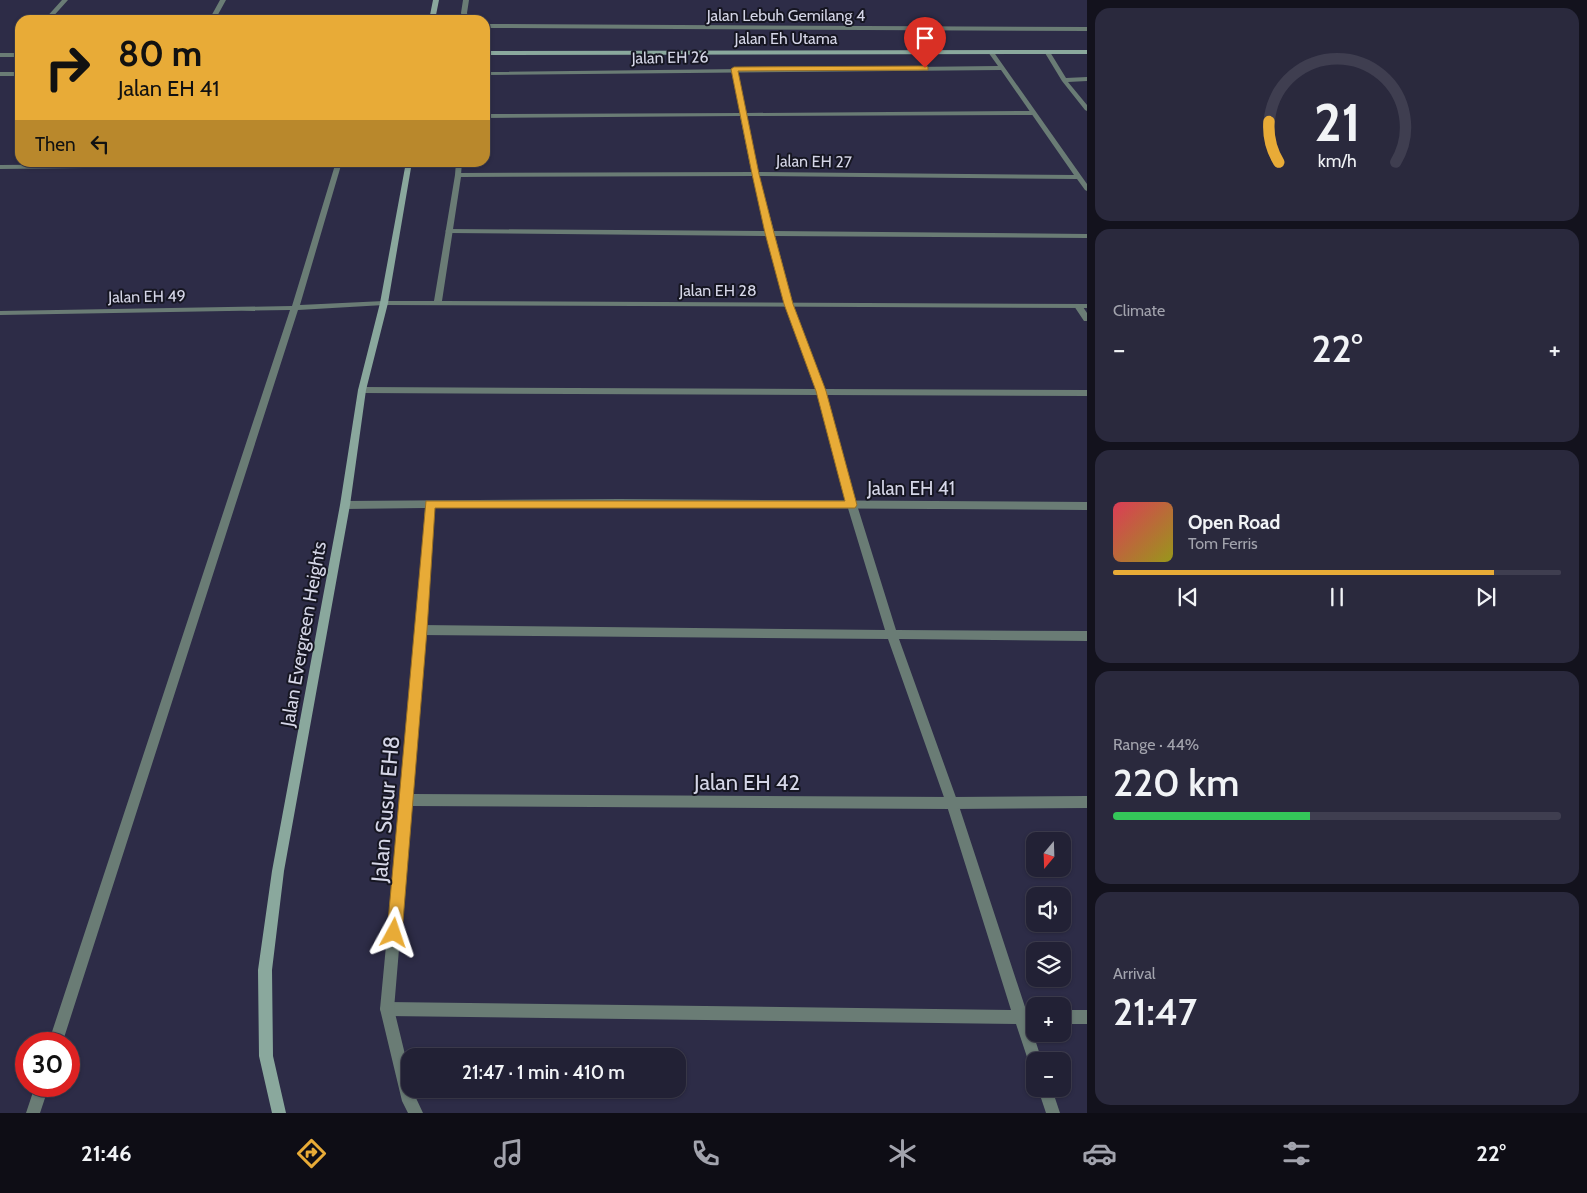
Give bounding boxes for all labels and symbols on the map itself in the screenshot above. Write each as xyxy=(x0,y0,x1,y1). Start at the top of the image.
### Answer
street label: Jalan Lebuh Gemilang 4 xyxy=(706,6,865,25)
pin xyxy=(904,17,946,68)
street label: Jalan Eh Utama xyxy=(734,29,838,48)
street label: Jalan EH 26 xyxy=(630,47,709,68)
street label: Jalan EH 27 xyxy=(775,151,852,172)
street label: Jalan EH 28 xyxy=(678,281,757,300)
street label: Jalan EH 49 xyxy=(107,286,186,307)
street label: Jalan EH 41 xyxy=(866,477,955,500)
street label: Jalan Evergreen Heights xyxy=(276,540,331,729)
street label: Jalan Susur EH8 xyxy=(366,735,405,884)
street label: Jalan EH 42 xyxy=(693,769,800,796)
north arrow xyxy=(1026,832,1071,878)
position arrow xyxy=(367,906,419,958)
speed limit sign: 30 xyxy=(15,1032,80,1097)

